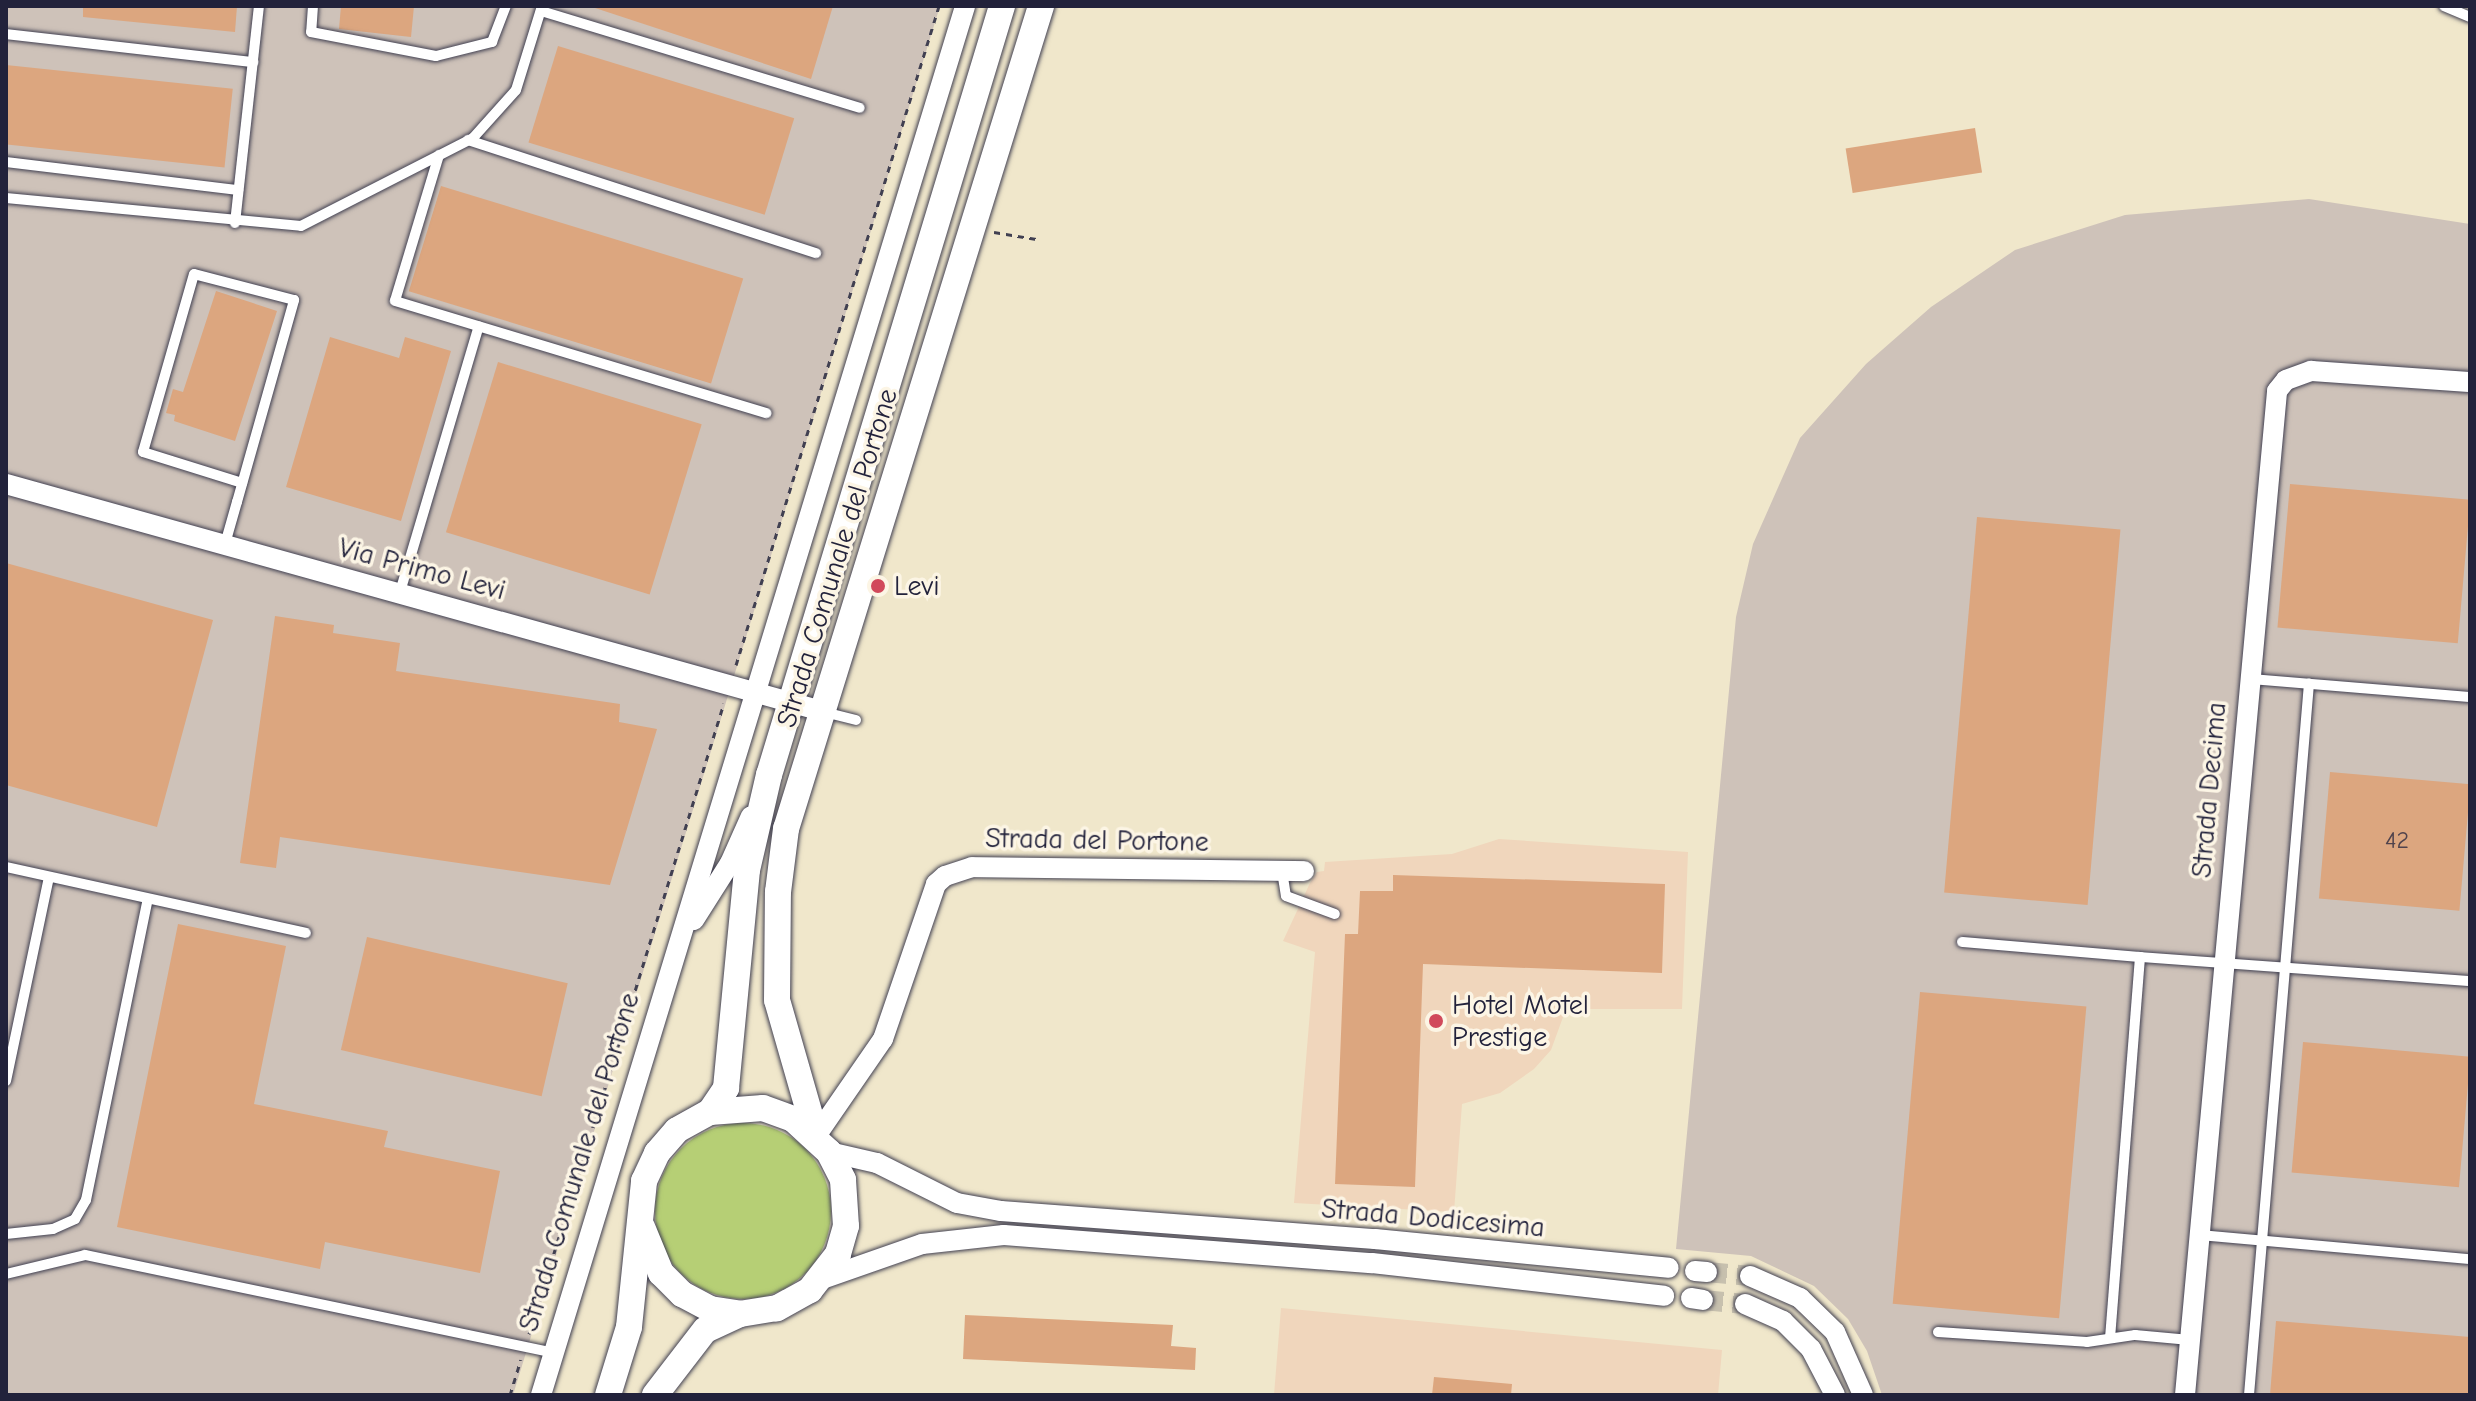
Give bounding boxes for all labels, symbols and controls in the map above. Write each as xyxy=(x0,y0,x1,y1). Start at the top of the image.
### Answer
street label: Strada Comunale del Portone xyxy=(769,385,905,731)
street label: Via Primo Levi xyxy=(335,531,509,607)
place label: Levi xyxy=(894,569,940,603)
marker: Levi xyxy=(869,577,887,595)
street label: Strada Decima xyxy=(2185,701,2233,879)
street label: Strada del Portone xyxy=(985,821,1209,859)
house number: 42 xyxy=(2385,827,2409,855)
place label: Hotel Motel Prestige xyxy=(1452,988,1589,1054)
street label: Strada Comunale del Portone xyxy=(511,989,647,1335)
marker: Hotel Motel Prestige xyxy=(1427,1012,1445,1030)
street label: Strada Dodicesima xyxy=(1320,1192,1546,1244)

